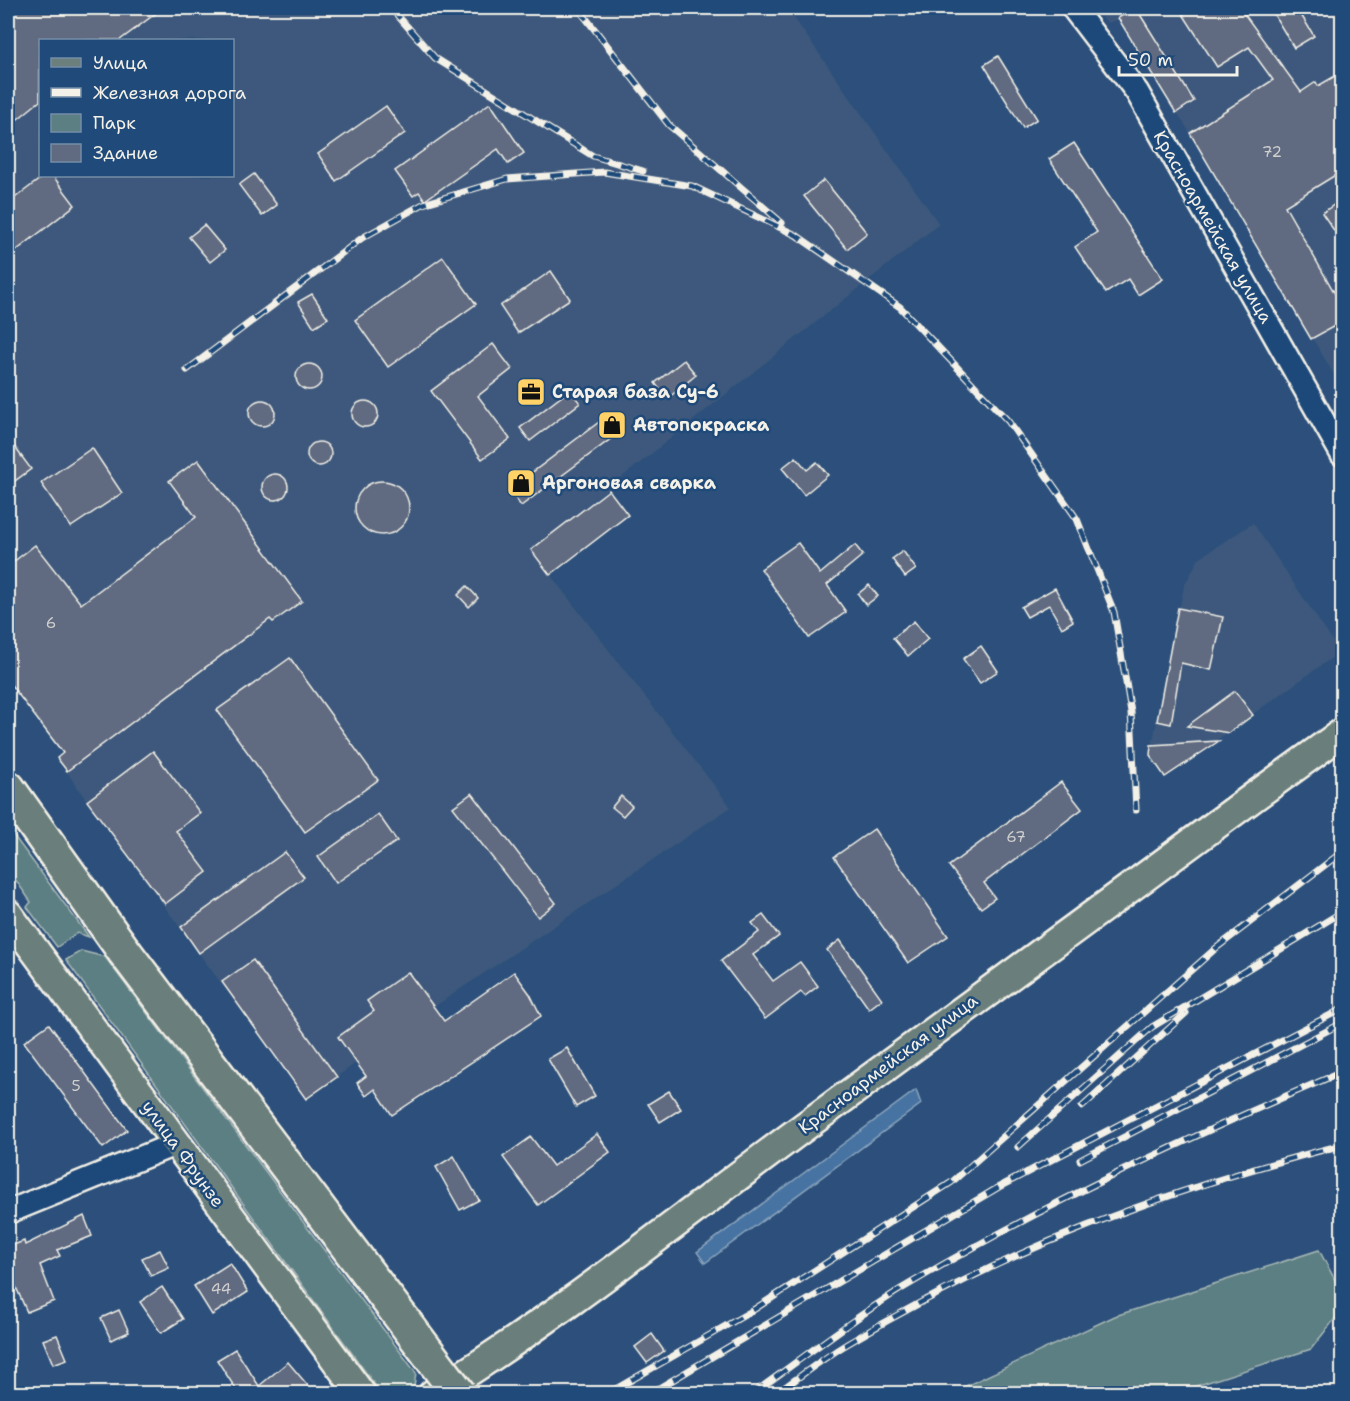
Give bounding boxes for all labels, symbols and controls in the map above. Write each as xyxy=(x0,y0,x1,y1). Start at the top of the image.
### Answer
legend xyxy=(39,39,234,177)
scale bar xyxy=(1119,39,1238,77)
text: 50 m xyxy=(1128,48,1173,72)
text: Улица xyxy=(93,51,147,75)
text: Железная дорога xyxy=(93,81,246,105)
text: Парк xyxy=(93,111,136,135)
street label: Красноармейская улица xyxy=(1148,126,1278,328)
text: Здание xyxy=(93,141,158,165)
house number: 72 xyxy=(1262,142,1282,162)
office icon: Старая база Су-6 xyxy=(515,376,547,408)
place label: Старая база Су-6 xyxy=(552,380,719,404)
shop icon: Автопокраска xyxy=(596,409,628,441)
place label: Автопокраска xyxy=(633,413,770,437)
shop icon: Аргоновая сварка xyxy=(505,467,537,499)
place label: Аргоновая сварка xyxy=(542,471,717,495)
house number: 6 xyxy=(46,613,56,633)
house number: 67 xyxy=(1006,827,1026,847)
street label: Красноармейская улица xyxy=(793,989,983,1139)
house number: 5 xyxy=(71,1076,81,1096)
street label: улица Фрунзе xyxy=(136,1096,230,1212)
house number: 44 xyxy=(211,1279,231,1299)

